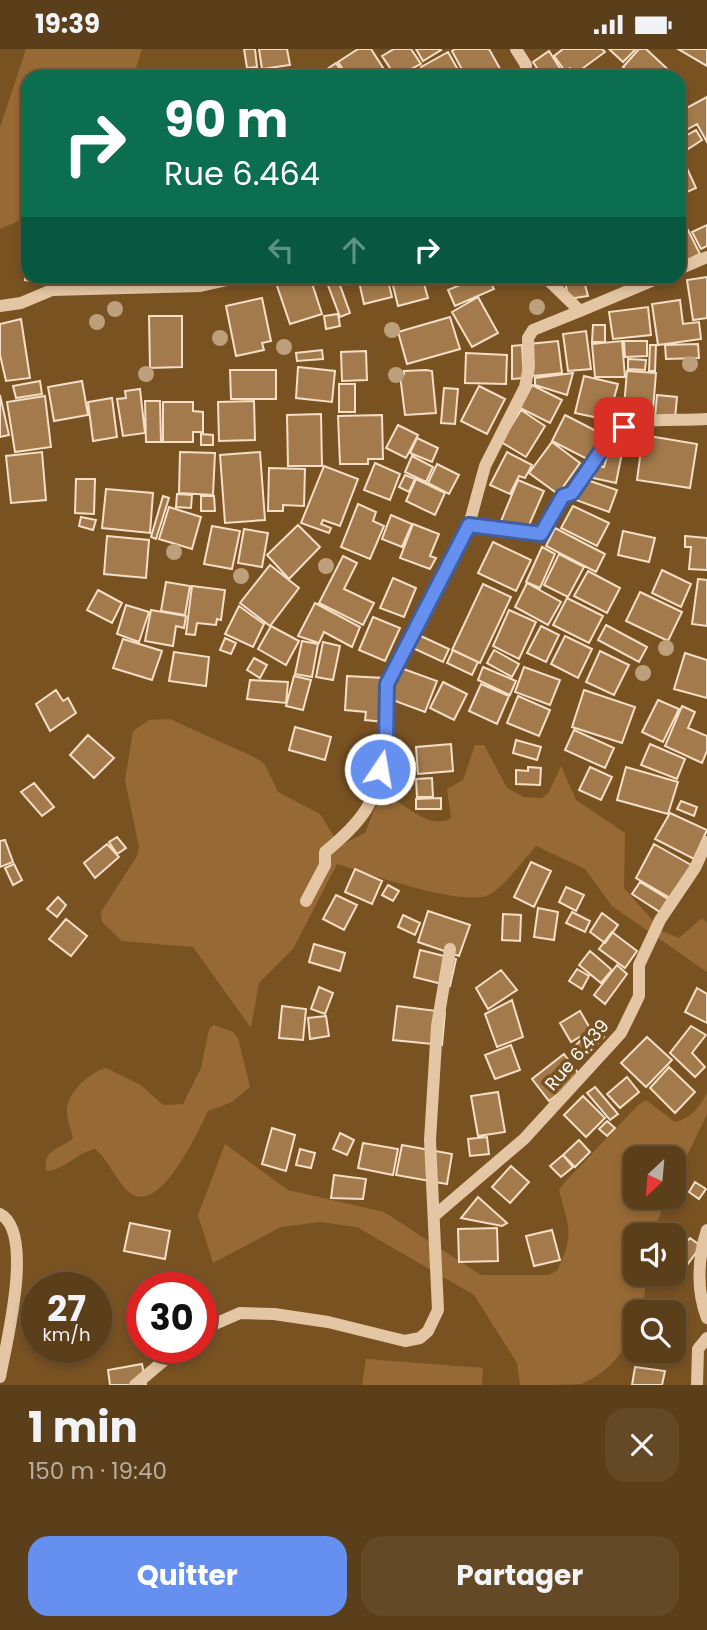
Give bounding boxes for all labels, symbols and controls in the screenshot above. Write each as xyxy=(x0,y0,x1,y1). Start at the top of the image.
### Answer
text: 19:39 xyxy=(35,6,100,42)
text: 90 m xyxy=(164,86,288,154)
icon: right xyxy=(49,98,140,189)
text: Rue 6.464 xyxy=(164,151,320,196)
icon: left xyxy=(262,231,300,269)
icon: ahead xyxy=(335,231,373,269)
icon: right xyxy=(408,231,446,269)
pin xyxy=(594,397,654,457)
icon: arrive xyxy=(605,408,643,446)
position arrow xyxy=(343,732,417,806)
street label: Rue 6.439 xyxy=(539,1014,615,1096)
north arrow xyxy=(623,1146,686,1209)
map controls xyxy=(623,1146,686,1363)
button: sound xyxy=(623,1223,686,1286)
speed limit sign: 30 xyxy=(126,1272,217,1363)
text: 27 xyxy=(47,1284,86,1333)
button: search xyxy=(623,1300,686,1363)
text: km/h xyxy=(43,1322,90,1347)
text: 1 min xyxy=(28,1398,138,1457)
button: close xyxy=(605,1408,679,1482)
text: 150 m · 19:40 xyxy=(28,1455,167,1487)
button: Quitter xyxy=(28,1536,347,1616)
button: Partager xyxy=(361,1536,679,1616)

